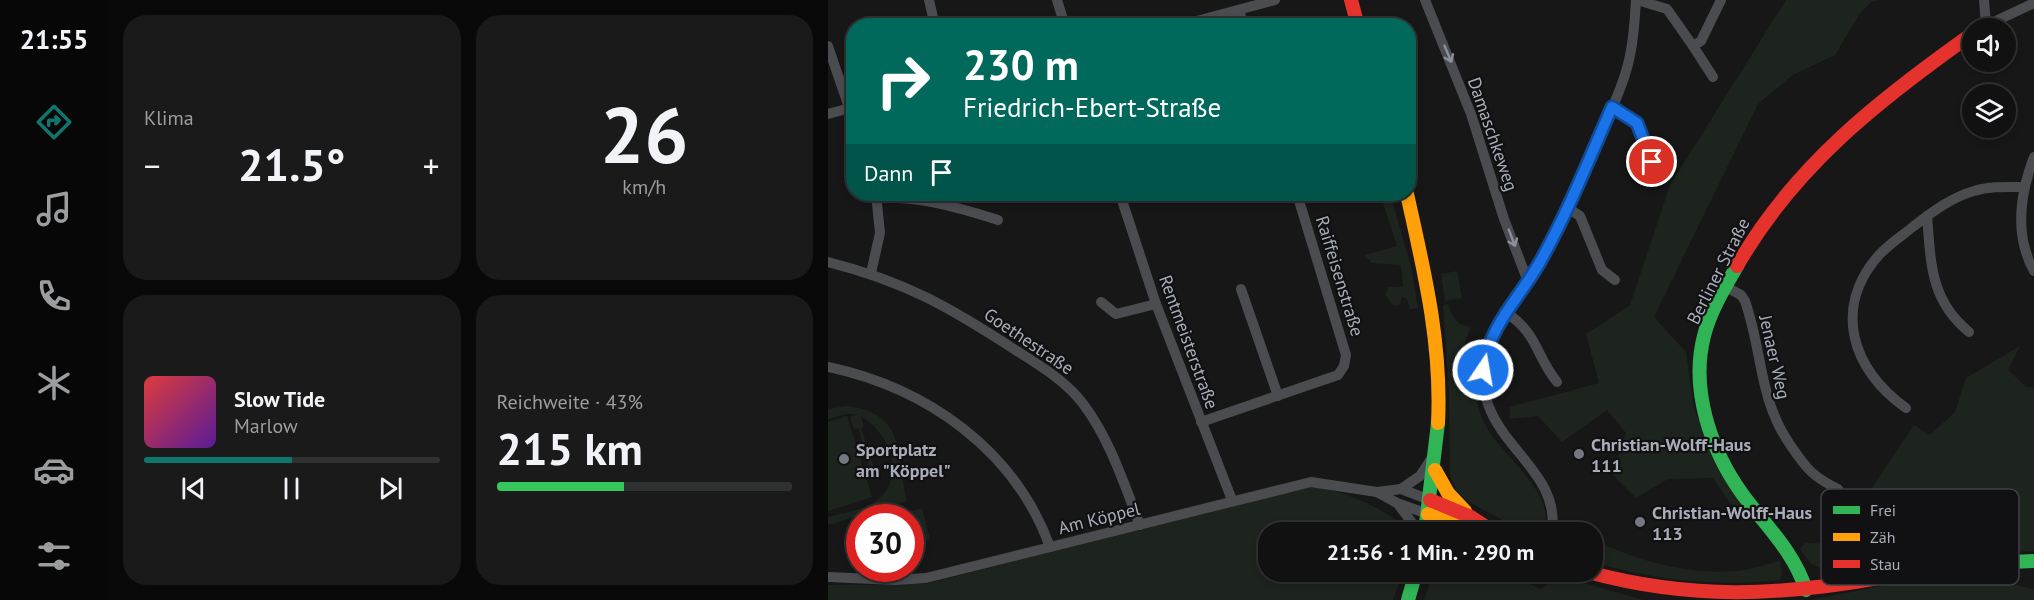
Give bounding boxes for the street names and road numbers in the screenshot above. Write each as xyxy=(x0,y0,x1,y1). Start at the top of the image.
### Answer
street label: Damaschkeweg xyxy=(1463,74,1523,194)
street label: Raiffeisenstraße xyxy=(1311,213,1369,339)
street label: Berliner Straße xyxy=(1681,214,1755,328)
street label: Rentmeisterstraße xyxy=(1154,272,1224,412)
street label: Goethestraße xyxy=(980,303,1078,379)
street label: Jenaer Weg xyxy=(1754,312,1796,401)
street label: Am Köppel xyxy=(1056,497,1143,539)

